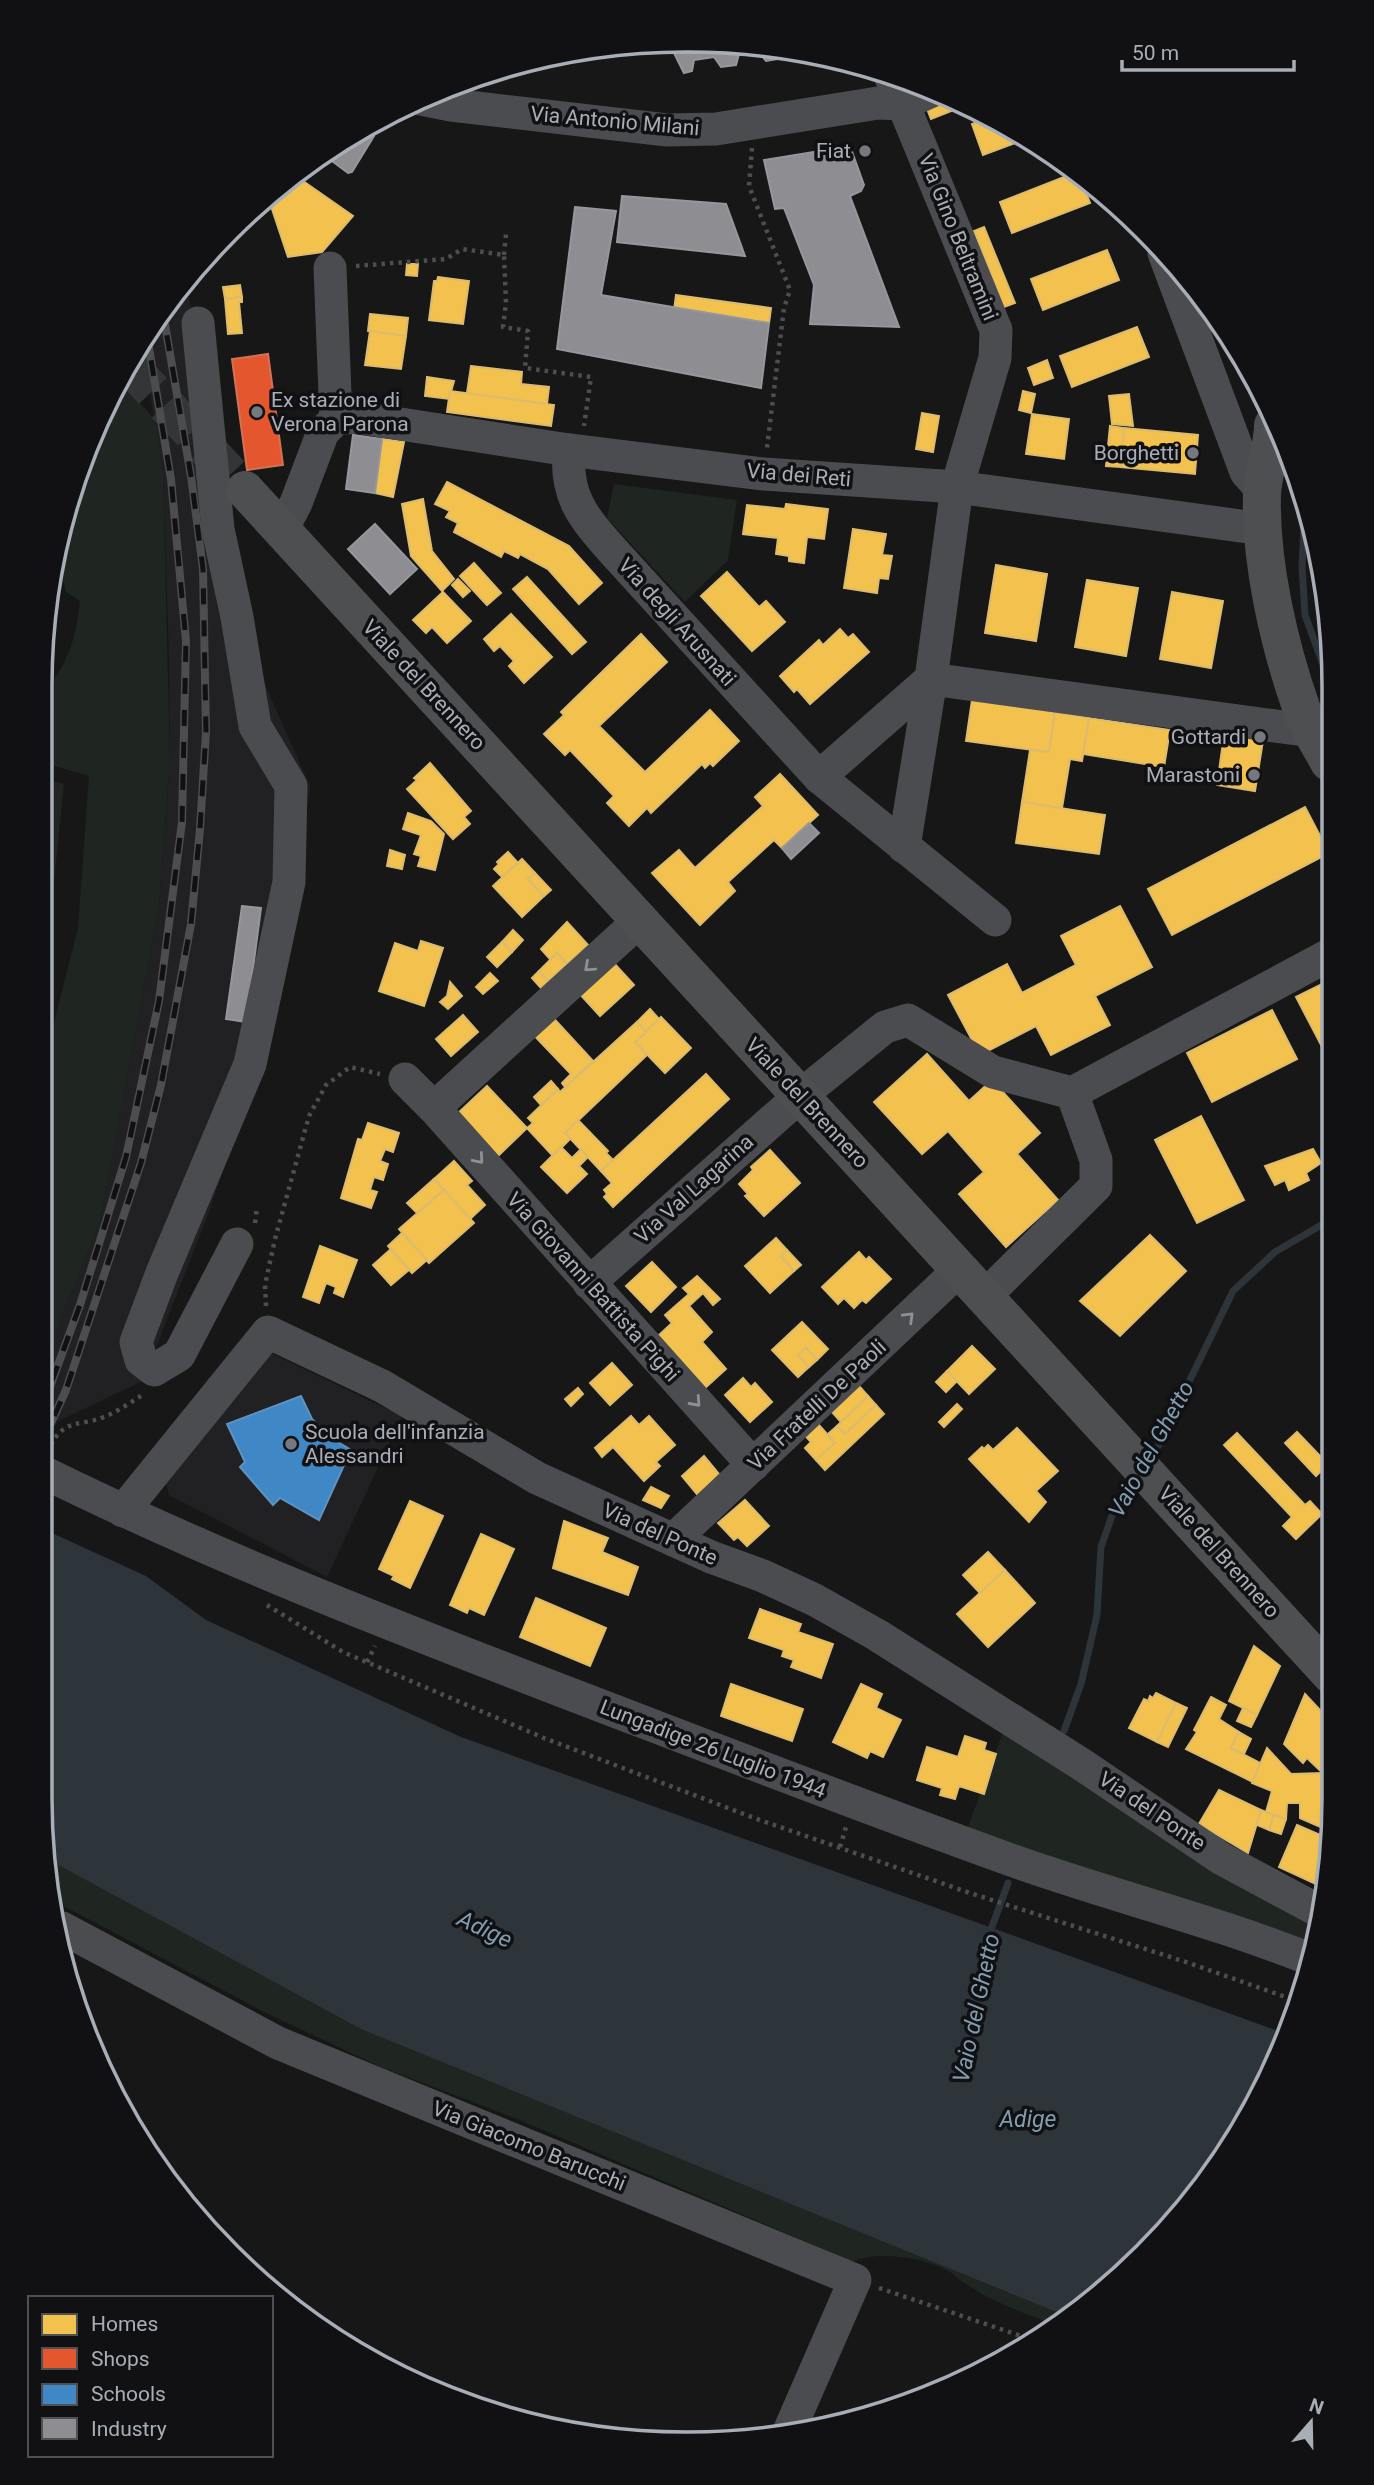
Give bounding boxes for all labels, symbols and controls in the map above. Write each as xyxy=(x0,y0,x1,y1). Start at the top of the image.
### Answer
scale bar xyxy=(1122,28,1294,72)
text: 50 m xyxy=(1132,41,1179,65)
street label: Via Antonio Milani xyxy=(529,102,701,140)
place label: Fiat xyxy=(816,139,851,163)
marker: Fiat xyxy=(857,143,873,159)
street label: Via Gino Beltramini xyxy=(914,150,1002,324)
place label: Ex stazione di Verona Parona xyxy=(271,388,409,436)
marker: Ex stazione di Verona Parona xyxy=(249,404,265,420)
place label: Borghetti xyxy=(1094,441,1179,465)
marker: Borghetti xyxy=(1185,445,1201,461)
street label: Via dei Reti xyxy=(746,458,852,492)
street label: Via degli Arusnati xyxy=(613,553,741,691)
street label: Viale del Brennero xyxy=(358,615,490,755)
place label: Gottardi xyxy=(1171,725,1246,749)
marker: Gottardi xyxy=(1252,729,1268,745)
place label: Marastoni xyxy=(1146,763,1240,787)
marker: Marastoni xyxy=(1246,767,1262,783)
one-way arrow xyxy=(584,959,597,971)
street label: Viale del Brennero xyxy=(741,1033,873,1173)
street label: Via Val Lagarina xyxy=(630,1130,758,1248)
one-way arrow xyxy=(471,1151,483,1164)
street label: Via Giovanni Battista Pighi xyxy=(502,1188,684,1386)
one-way arrow xyxy=(901,1313,914,1326)
street label: Via Fratelli De Paoli xyxy=(743,1335,891,1475)
water label: Vaio del Ghetto xyxy=(1103,1376,1200,1522)
one-way arrow xyxy=(688,1394,700,1407)
place label: Scuola dell'infanzia Alessandri xyxy=(305,1420,485,1468)
marker: Scuola dell'infanzia Alessandri xyxy=(283,1436,299,1452)
street label: Viale del Brennero xyxy=(1154,1481,1284,1623)
street label: Via del Ponte xyxy=(599,1498,721,1570)
street label: Lungadige 26 Luglio 1944 xyxy=(597,1695,830,1803)
street label: Via del Ponte xyxy=(1094,1767,1210,1855)
water label: Adige xyxy=(452,1905,516,1954)
water label: Vaio del Ghetto xyxy=(948,1931,1005,2085)
street label: Via Giacomo Barucchi xyxy=(429,2096,629,2196)
water label: Adige xyxy=(999,2106,1057,2133)
legend xyxy=(28,2296,273,2457)
text: Homes xyxy=(91,2312,158,2336)
text: Shops xyxy=(91,2347,150,2371)
text: Schools xyxy=(91,2382,166,2406)
north arrow xyxy=(1276,2387,1346,2457)
text: N xyxy=(1306,2393,1327,2420)
text: Industry xyxy=(91,2417,167,2441)

